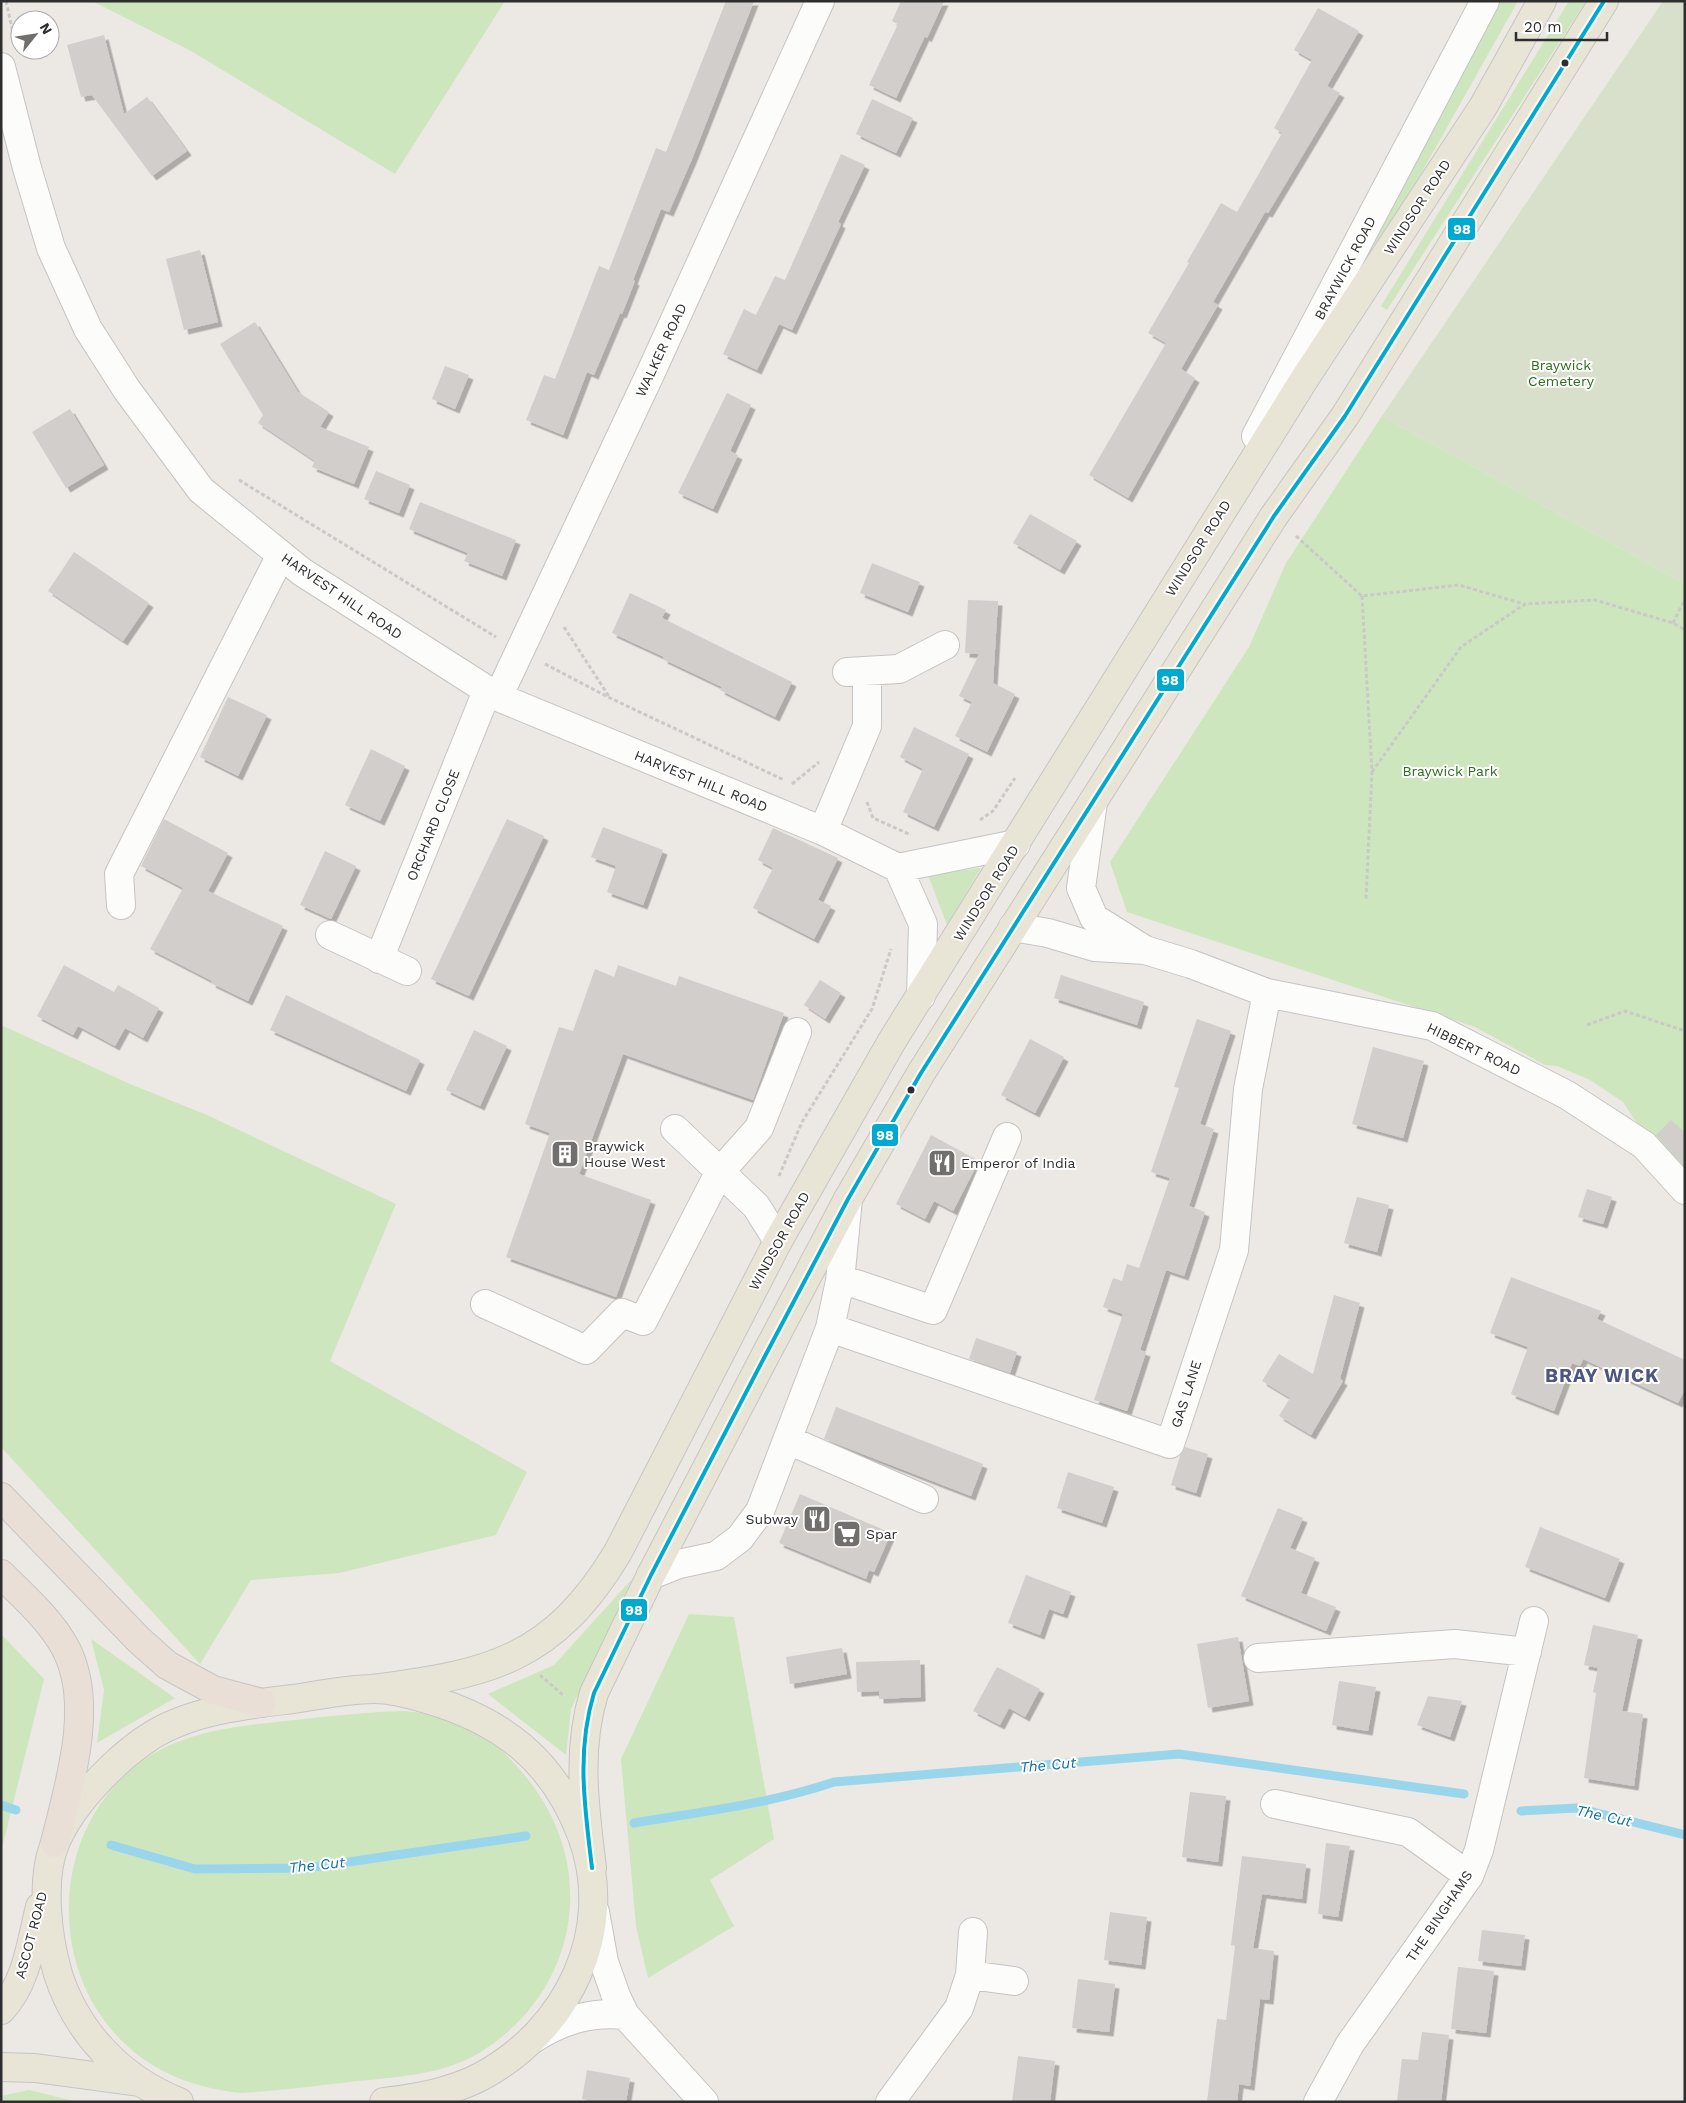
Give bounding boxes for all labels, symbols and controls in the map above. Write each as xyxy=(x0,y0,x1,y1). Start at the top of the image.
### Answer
north arrow xyxy=(10,10,60,60)
scale bar xyxy=(1516,10,1607,42)
text: 20 m xyxy=(1524,18,1562,36)
text: N xyxy=(37,20,56,37)
unlabelled marker xyxy=(1560,58,1570,68)
street label: WINDSOR ROAD xyxy=(1380,156,1454,258)
street label: BRAYWICK ROAD xyxy=(1311,214,1379,322)
line badge: 98 xyxy=(1447,217,1476,241)
text: 98 xyxy=(1453,221,1471,237)
street label: WALKER ROAD xyxy=(632,301,690,399)
park label: Braywick Cemetery xyxy=(1528,357,1595,389)
street label: WINDSOR ROAD xyxy=(1162,497,1234,599)
street label: HARVEST HILL ROAD xyxy=(279,550,405,642)
line badge: 98 xyxy=(1156,668,1185,692)
text: 98 xyxy=(1161,672,1179,688)
street label: HARVEST HILL ROAD xyxy=(632,747,770,815)
park label: Braywick Park xyxy=(1402,763,1498,779)
street label: ORCHARD CLOSE xyxy=(403,767,463,883)
street label: WINDSOR ROAD xyxy=(950,842,1022,944)
street label: HIBBERT ROAD xyxy=(1425,1019,1523,1079)
unlabelled marker xyxy=(906,1085,916,1095)
line badge: 98 xyxy=(871,1123,899,1147)
text: 98 xyxy=(876,1127,894,1143)
place label: Braywick House West xyxy=(584,1138,666,1170)
building icon: Braywick House West xyxy=(550,1139,580,1169)
restaurant icon: Emperor of India xyxy=(927,1148,957,1178)
place label: Emperor of India xyxy=(961,1155,1075,1171)
street label: WINDSOR ROAD xyxy=(745,1189,813,1293)
street label: GAS LANE xyxy=(1168,1358,1204,1430)
district label: BRAY WICK xyxy=(1545,1364,1659,1387)
restaurant icon: Subway xyxy=(802,1504,832,1534)
place label: Subway xyxy=(746,1511,799,1527)
supermarket icon: Spar xyxy=(832,1519,862,1549)
place label: Spar xyxy=(866,1526,898,1542)
line badge: 98 xyxy=(620,1598,648,1622)
text: 98 xyxy=(625,1602,643,1618)
water label: The Cut xyxy=(1019,1753,1078,1776)
water label: The Cut xyxy=(1575,1801,1634,1831)
water label: The Cut xyxy=(288,1853,347,1877)
street label: THE BINGHAMS xyxy=(1403,1867,1475,1965)
street label: ASCOT ROAD xyxy=(12,1890,50,1980)

